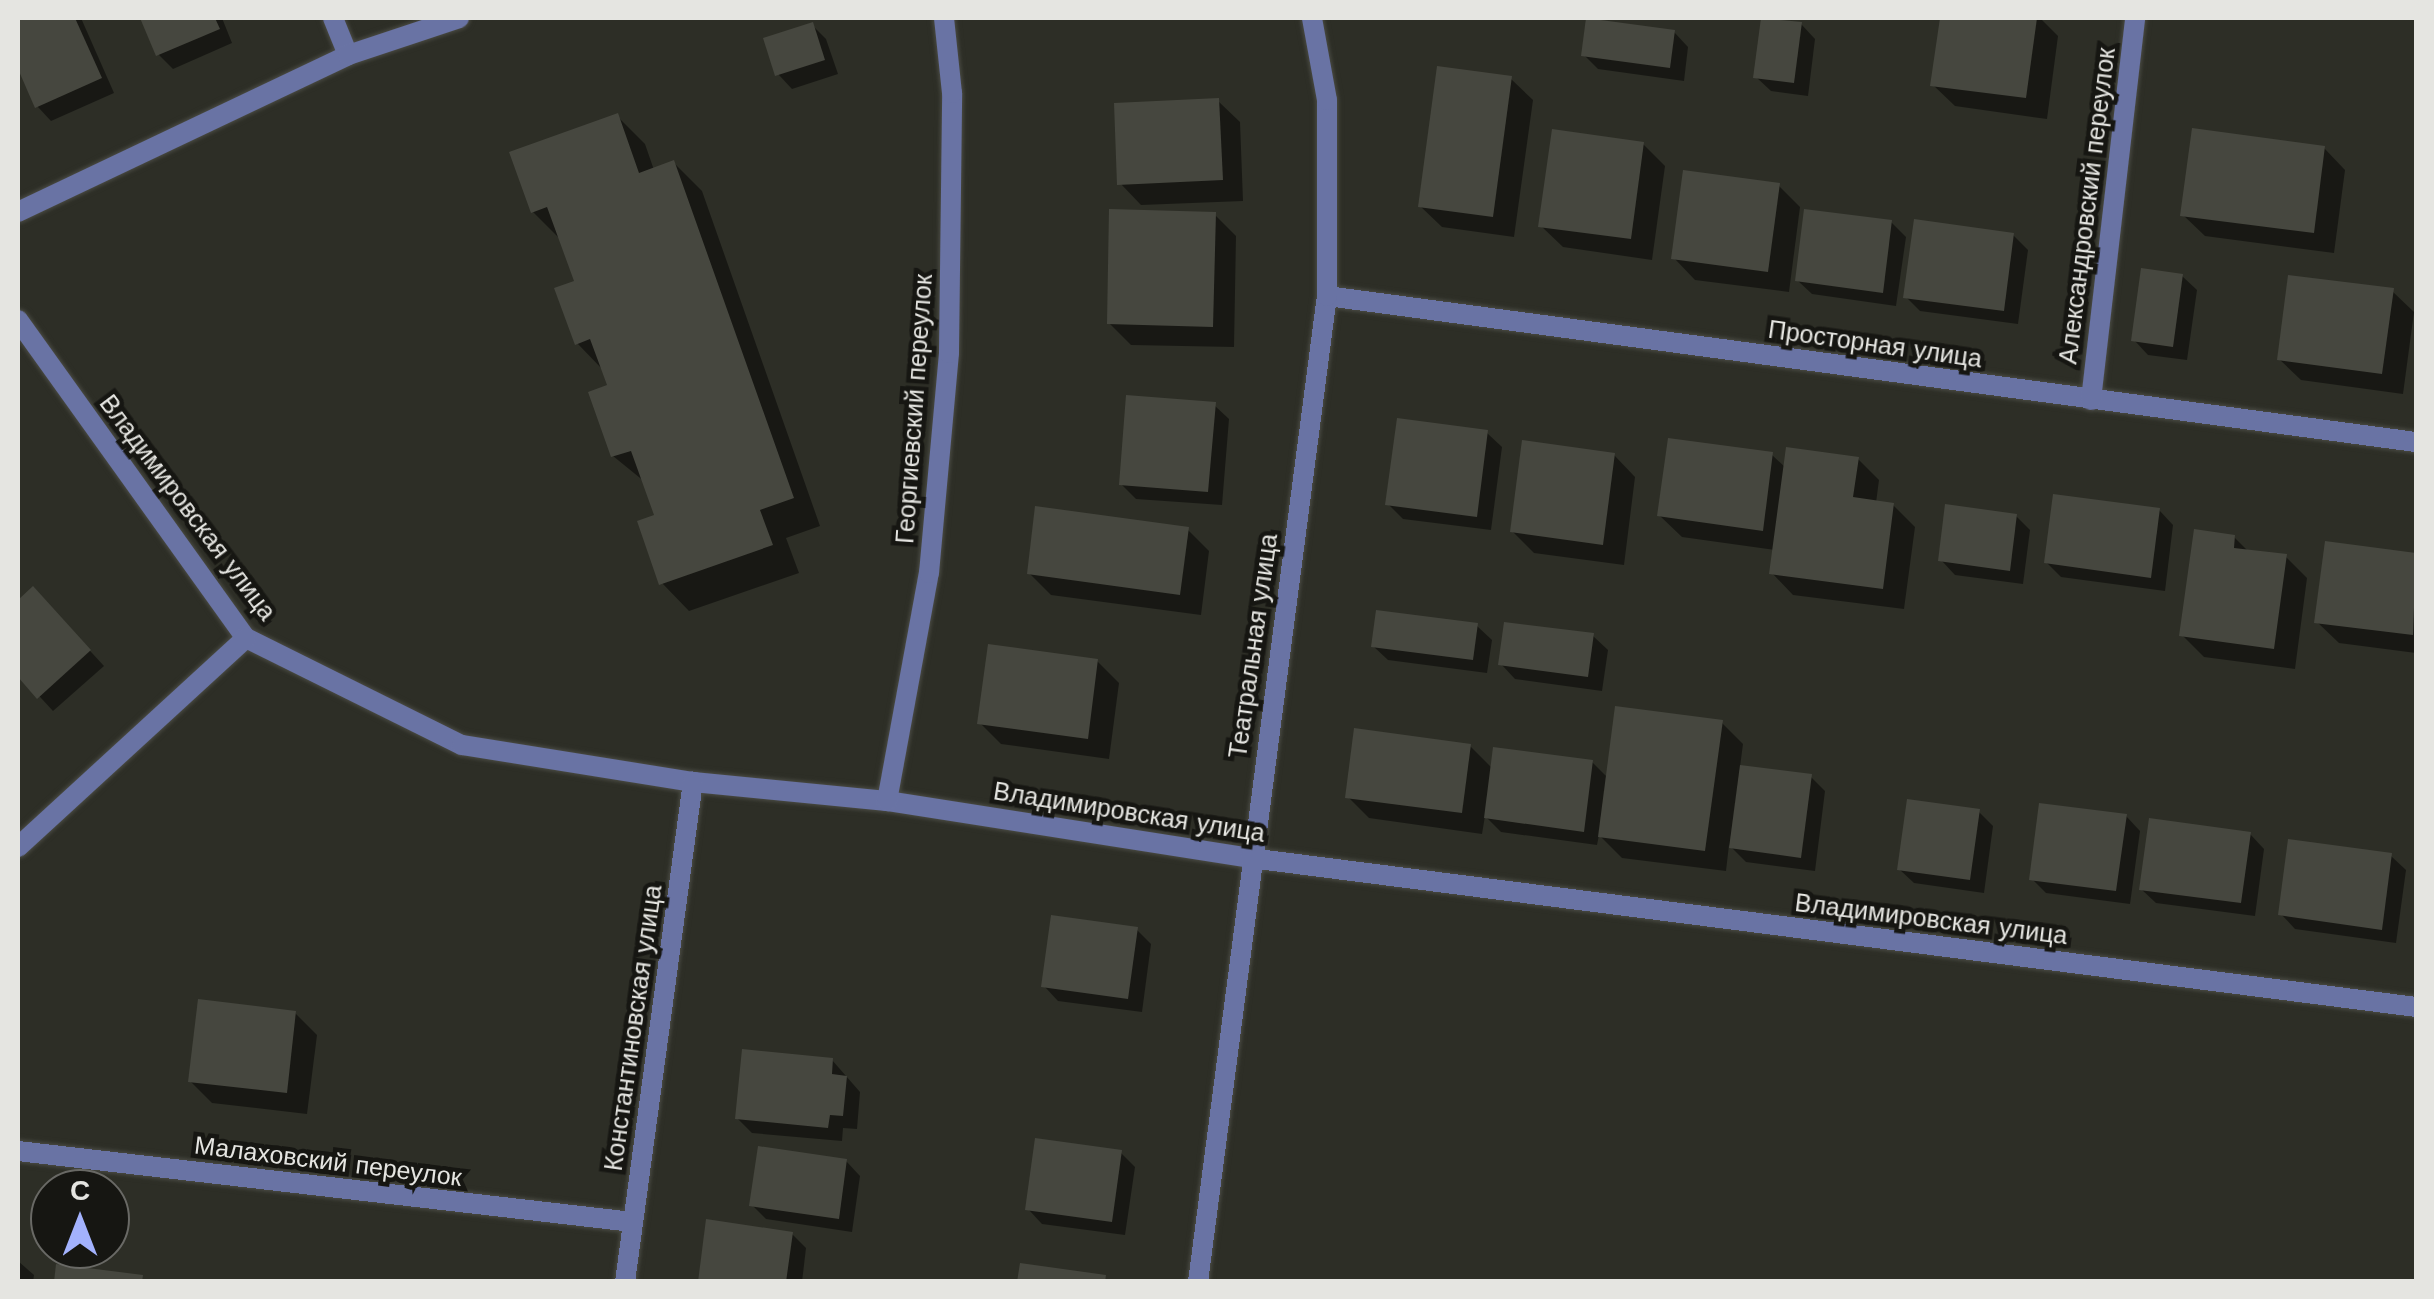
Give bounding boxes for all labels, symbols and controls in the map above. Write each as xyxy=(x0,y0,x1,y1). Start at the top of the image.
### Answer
street label: Александровский переулок xyxy=(2054,46,2122,366)
street label: Георгиевский переулок xyxy=(891,273,939,545)
street label: Просторная улица xyxy=(1766,315,1984,375)
street label: Владимировская улица xyxy=(92,389,282,627)
street label: Театральная улица xyxy=(1223,532,1285,760)
street label: Владимировская улица xyxy=(991,777,1267,849)
street label: Константиновская улица xyxy=(599,883,669,1173)
street label: Владимировская улица xyxy=(1793,888,2069,952)
street label: Малаховский переулок xyxy=(193,1131,463,1193)
north arrow xyxy=(30,1169,130,1269)
text: С xyxy=(70,1174,90,1207)

